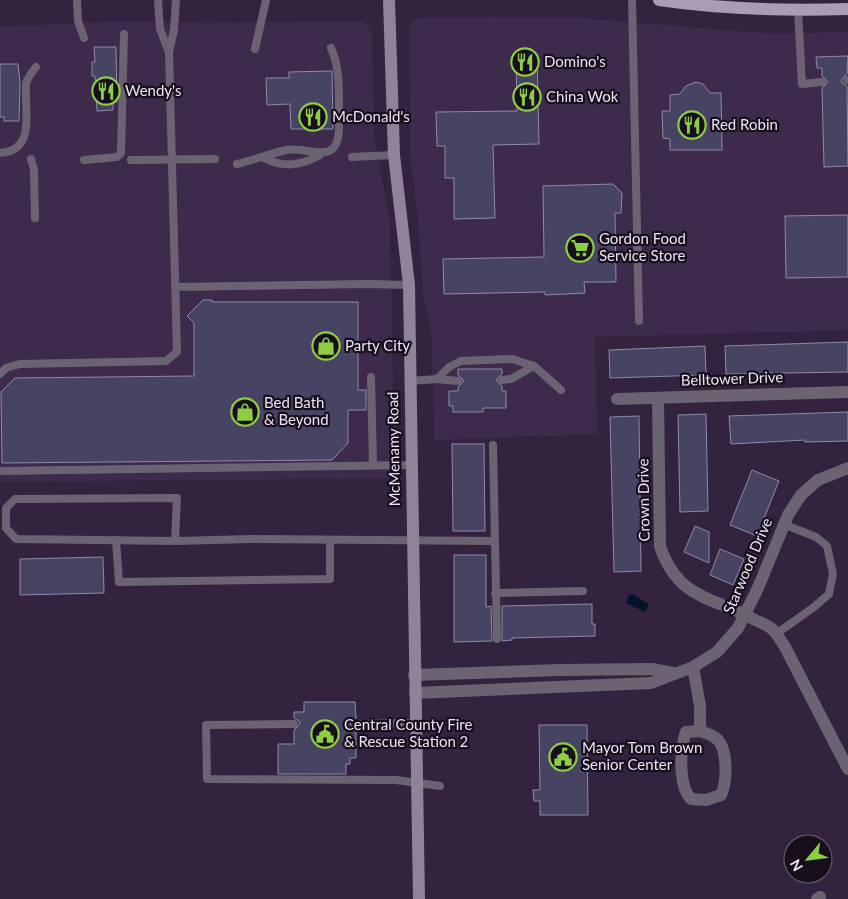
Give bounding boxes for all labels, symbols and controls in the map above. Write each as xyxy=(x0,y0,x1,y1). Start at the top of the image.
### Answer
restaurant icon: Domino's xyxy=(510,47,540,77)
place label: Domino's xyxy=(544,52,606,70)
restaurant icon: Wendy's xyxy=(91,76,121,106)
place label: Wendy's xyxy=(125,81,182,99)
restaurant icon: China Wok xyxy=(512,82,542,112)
place label: China Wok xyxy=(546,87,619,105)
restaurant icon: McDonald's xyxy=(298,102,328,132)
place label: McDonald's xyxy=(332,107,410,125)
restaurant icon: Red Robin xyxy=(677,110,707,140)
place label: Red Robin xyxy=(711,115,778,133)
place label: Gordon Food Service Store xyxy=(599,229,686,264)
supermarket icon: Gordon Food Service Store xyxy=(565,233,595,263)
shop icon: Party City xyxy=(311,331,341,361)
place label: Party City xyxy=(345,336,410,354)
street label: Belltower Drive xyxy=(680,367,784,389)
street label: McMenamy Road xyxy=(383,391,403,507)
place label: Bed Bath & Beyond xyxy=(264,393,329,428)
shop icon: Bed Bath & Beyond xyxy=(230,397,260,427)
street label: Crown Drive xyxy=(633,458,653,542)
street label: Starwood Drive xyxy=(719,515,775,616)
place label: Central County Fire & Rescue Station 2 xyxy=(344,715,472,750)
public building icon: Central County Fire & Rescue Station 2 xyxy=(310,719,340,749)
place label: Mayor Tom Brown Senior Center xyxy=(582,738,702,773)
public building icon: Mayor Tom Brown Senior Center xyxy=(548,742,578,772)
north arrow xyxy=(783,834,833,884)
text: N xyxy=(786,857,806,874)

